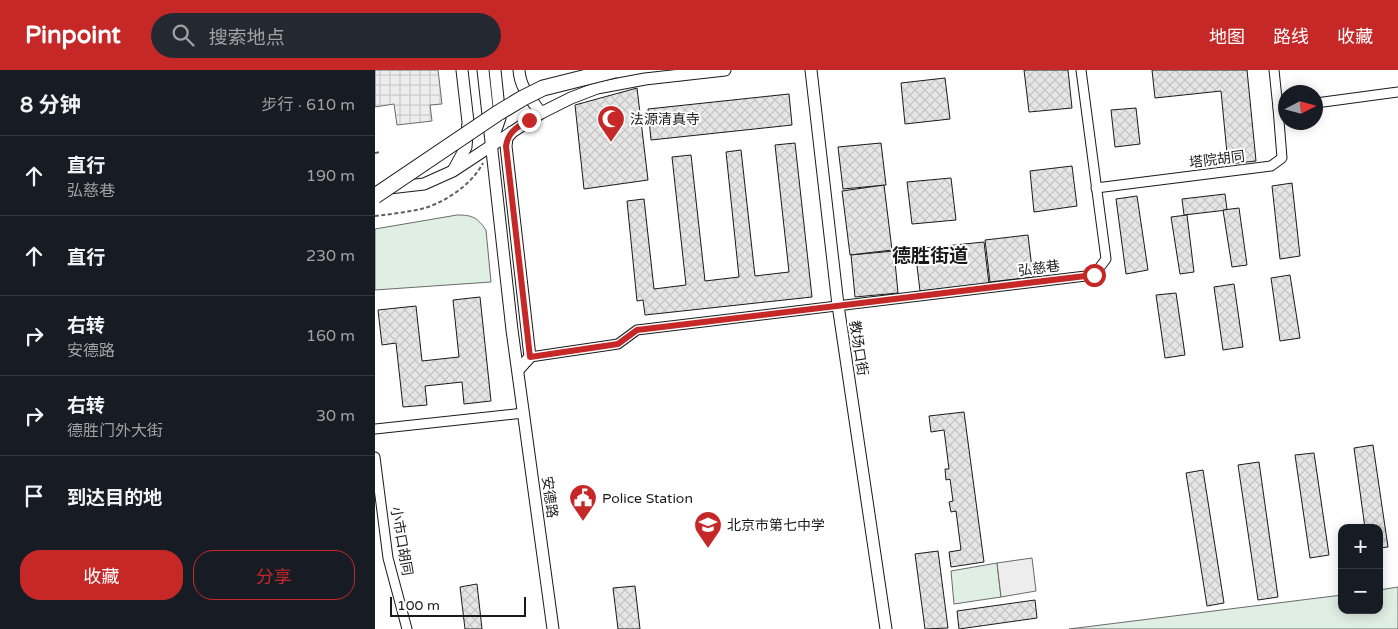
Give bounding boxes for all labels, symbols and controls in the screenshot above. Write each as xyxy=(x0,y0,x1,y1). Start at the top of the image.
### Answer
search box xyxy=(151,13,501,58)
text: Pinpoint xyxy=(25,21,121,50)
icon: search xyxy=(169,21,197,49)
text: 地图 xyxy=(1209,26,1245,48)
text: 路线 xyxy=(1273,26,1309,48)
text: 收藏 xyxy=(1337,26,1373,48)
text: 搜索地点 xyxy=(209,27,285,49)
north arrow xyxy=(1278,85,1323,130)
text: 8 分钟 xyxy=(20,93,81,118)
text: 步行 · 610 m xyxy=(262,95,355,115)
mosque icon: 法源清真寺 xyxy=(596,104,626,143)
route end xyxy=(518,109,541,132)
place label: 法源清真寺 xyxy=(630,111,700,128)
street label: 塔院胡同 xyxy=(1188,148,1246,171)
text: 直行 xyxy=(67,155,105,177)
icon: ahead xyxy=(20,162,48,190)
text: 190 m xyxy=(306,166,355,186)
text: 弘慈巷 xyxy=(67,181,115,201)
icon: ahead xyxy=(20,242,48,270)
district label: 德胜街道 xyxy=(892,245,968,267)
text: 230 m xyxy=(306,246,355,266)
text: 直行 xyxy=(67,247,105,269)
street label: 弘慈巷 xyxy=(1017,258,1061,279)
route start xyxy=(1083,264,1106,287)
text: 右转 xyxy=(67,315,105,337)
street label: 教场口街 xyxy=(846,319,871,377)
icon: right xyxy=(20,322,48,350)
text: 160 m xyxy=(306,326,355,346)
text: 安德路 xyxy=(67,341,115,361)
text: 右转 xyxy=(67,395,105,417)
icon: right xyxy=(20,402,48,430)
text: 30 m xyxy=(316,406,355,426)
text: 德胜门外大街 xyxy=(67,421,163,441)
street label: 安德路 xyxy=(538,475,561,519)
icon: arrive xyxy=(20,482,48,510)
public building icon: Police Station xyxy=(568,483,598,522)
text: 到达目的地 xyxy=(67,487,162,509)
place label: Police Station xyxy=(602,490,693,507)
street label: 小市口胡同 xyxy=(387,505,416,577)
school or university icon: 北京市第七中学 xyxy=(693,510,723,549)
place label: 北京市第七中学 xyxy=(727,517,825,534)
map controls xyxy=(1338,524,1383,614)
button: + xyxy=(1338,524,1383,569)
button: 收藏 xyxy=(20,550,183,600)
button: 分享 xyxy=(193,550,355,600)
button: − xyxy=(1338,569,1383,614)
scale bar xyxy=(390,594,526,617)
text: 100 m xyxy=(397,597,440,614)

